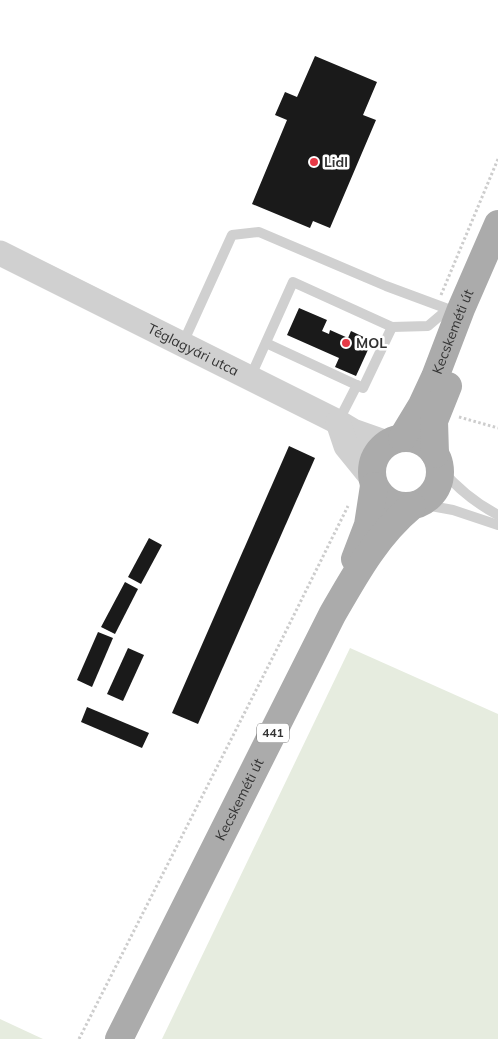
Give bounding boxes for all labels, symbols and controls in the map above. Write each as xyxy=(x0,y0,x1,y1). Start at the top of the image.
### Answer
place label: Lidl xyxy=(324,153,348,171)
marker: Lidl xyxy=(308,156,320,168)
street label: Kecskeméti út xyxy=(428,286,478,377)
street label: Téglagyári utca xyxy=(145,319,242,380)
place label: MOL xyxy=(356,334,387,352)
marker: MOL xyxy=(340,337,352,349)
road number: 441 xyxy=(257,724,289,742)
street label: Kecskeméti út xyxy=(211,755,268,844)

